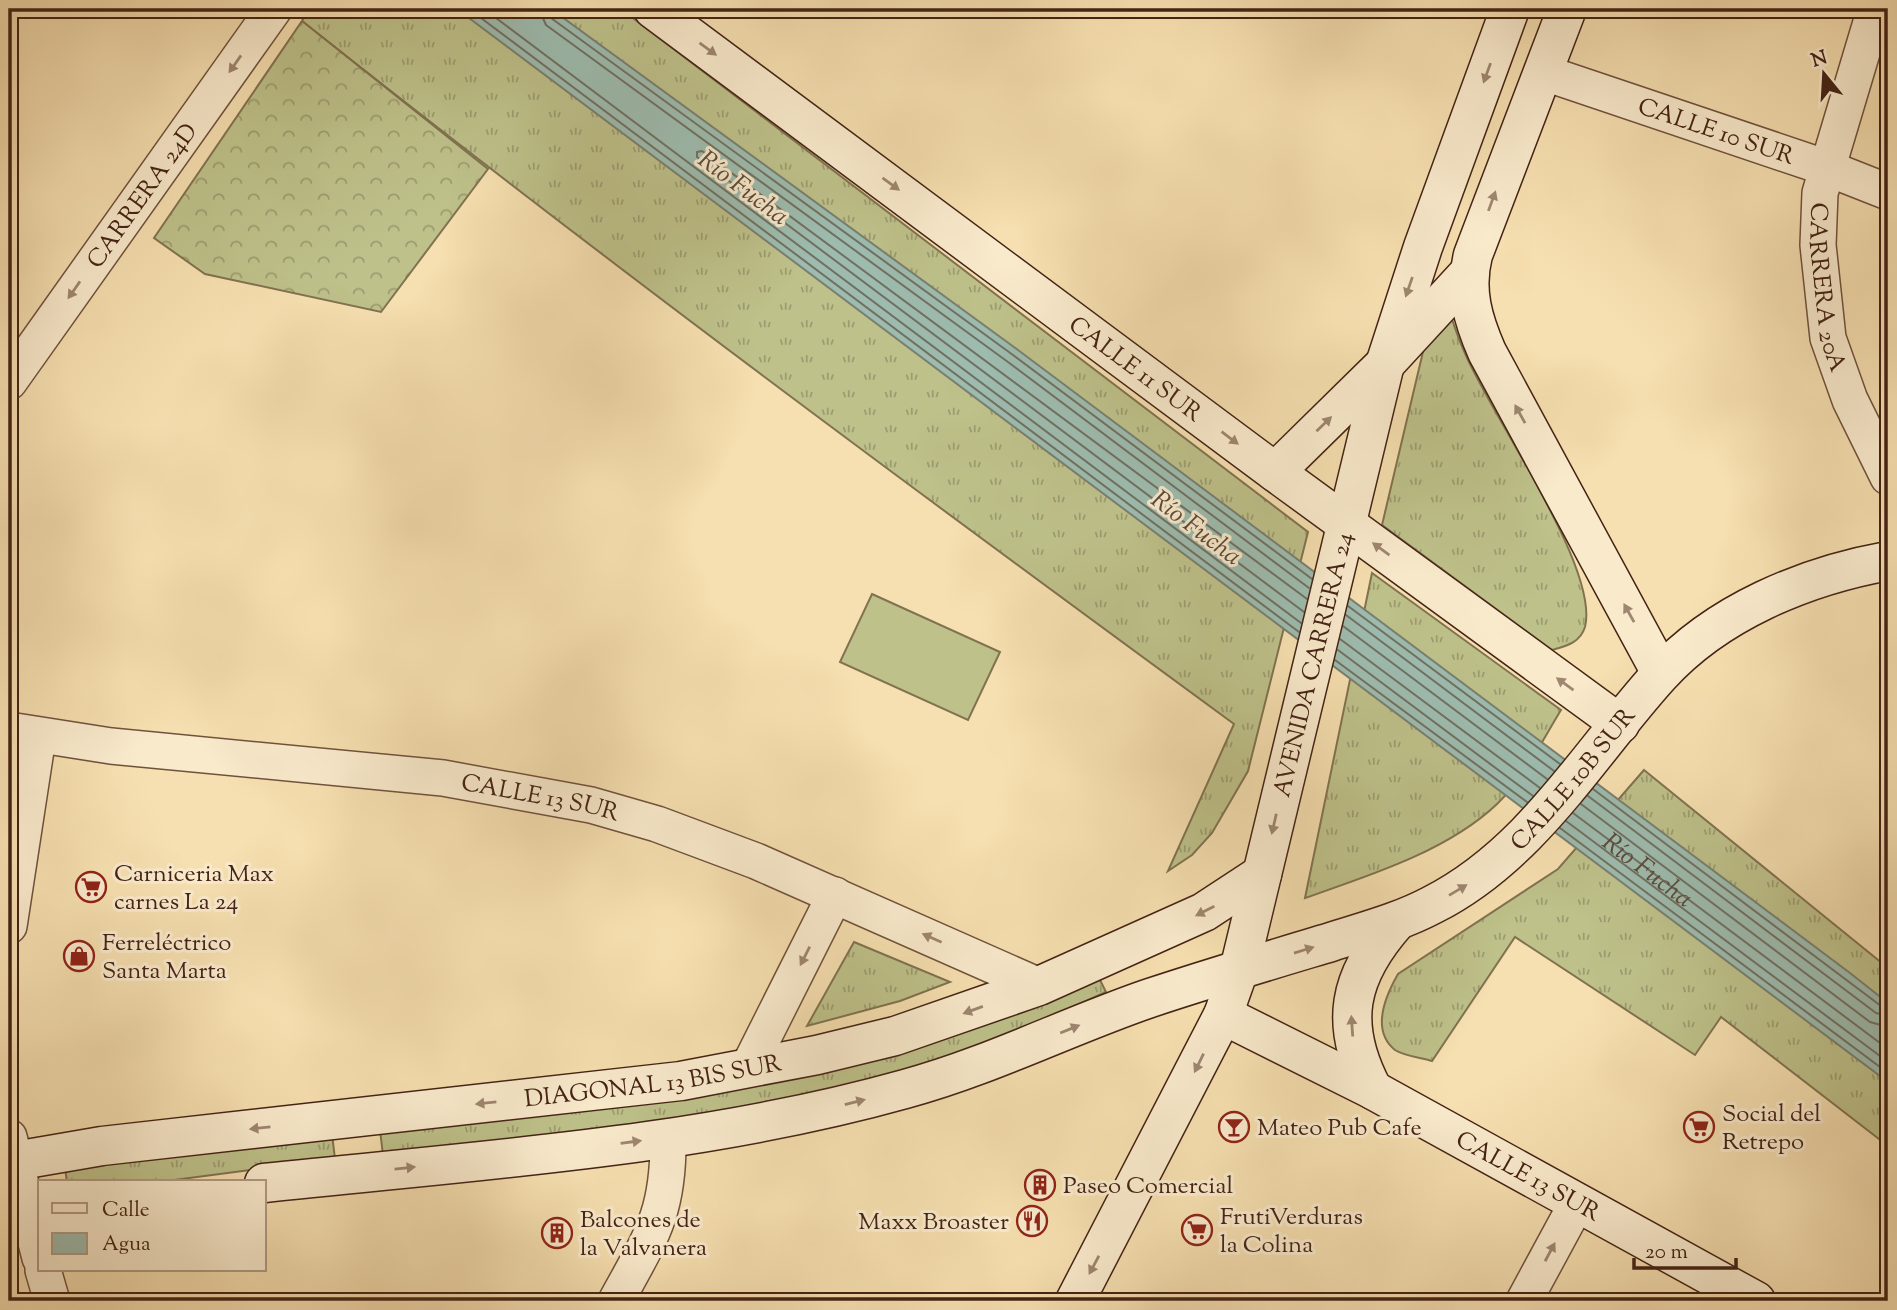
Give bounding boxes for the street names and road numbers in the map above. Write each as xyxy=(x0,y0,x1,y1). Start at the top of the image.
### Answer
street label: CALLE 10 SUR xyxy=(1633,90,1799,175)
street label: CARRERA 24D xyxy=(80,117,207,276)
street label: CARRERA 20A xyxy=(1799,202,1854,378)
street label: CALLE 11 SUR xyxy=(1061,309,1209,432)
street label: AVENIDA CARRERA 24 xyxy=(1266,529,1363,801)
street label: CALLE 10B SUR xyxy=(1504,700,1645,859)
street label: CALLE 13 SUR xyxy=(458,767,624,832)
street label: DIAGONAL 13 BIS SUR xyxy=(523,1047,785,1117)
street label: CALLE 13 SUR xyxy=(1449,1124,1606,1231)

